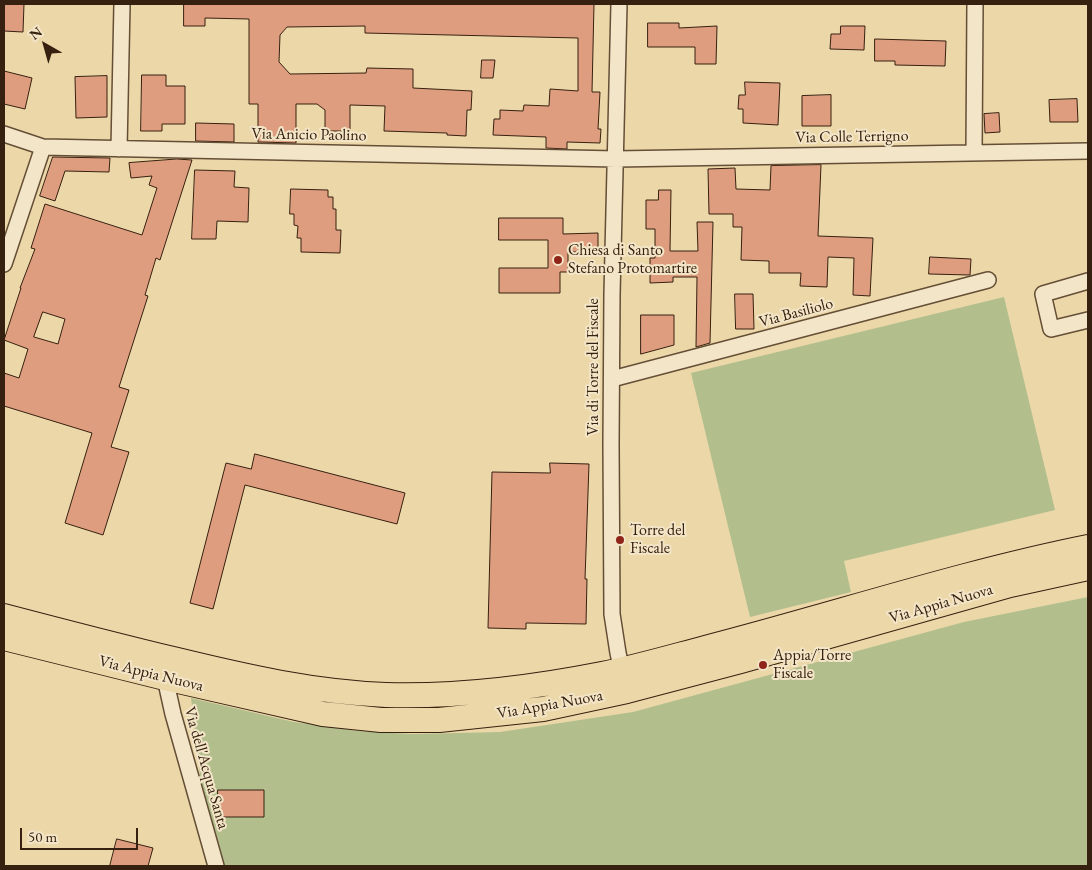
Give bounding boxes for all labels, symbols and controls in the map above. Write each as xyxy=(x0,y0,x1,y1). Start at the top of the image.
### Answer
north arrow xyxy=(20,20,70,70)
text: N xyxy=(26,23,46,44)
street label: Via Anicio Paolino xyxy=(251,124,367,146)
street label: Via Colle Terrigno xyxy=(795,126,909,148)
place label: Chiesa di Santo Stefano Protomartire xyxy=(568,241,697,279)
marker: Chiesa di Santo Stefano Protomartire xyxy=(552,254,564,266)
street label: Via Basiliolo xyxy=(757,294,835,332)
street label: Via di Torre del Fiscale xyxy=(584,298,604,436)
place label: Torre del Fiscale xyxy=(630,521,685,559)
marker: Torre del Fiscale xyxy=(614,534,626,546)
street label: Via Appia Nuova xyxy=(887,580,995,628)
place label: Appia/Torre Fiscale xyxy=(773,646,851,684)
street label: Via Appia Nuova xyxy=(97,652,205,696)
marker: Appia/Torre Fiscale xyxy=(757,659,769,671)
street label: Via Appia Nuova xyxy=(496,686,604,724)
street label: Via dell'Acqua Santa xyxy=(179,705,233,831)
scale bar xyxy=(22,818,140,850)
text: 50 m xyxy=(28,827,57,846)

